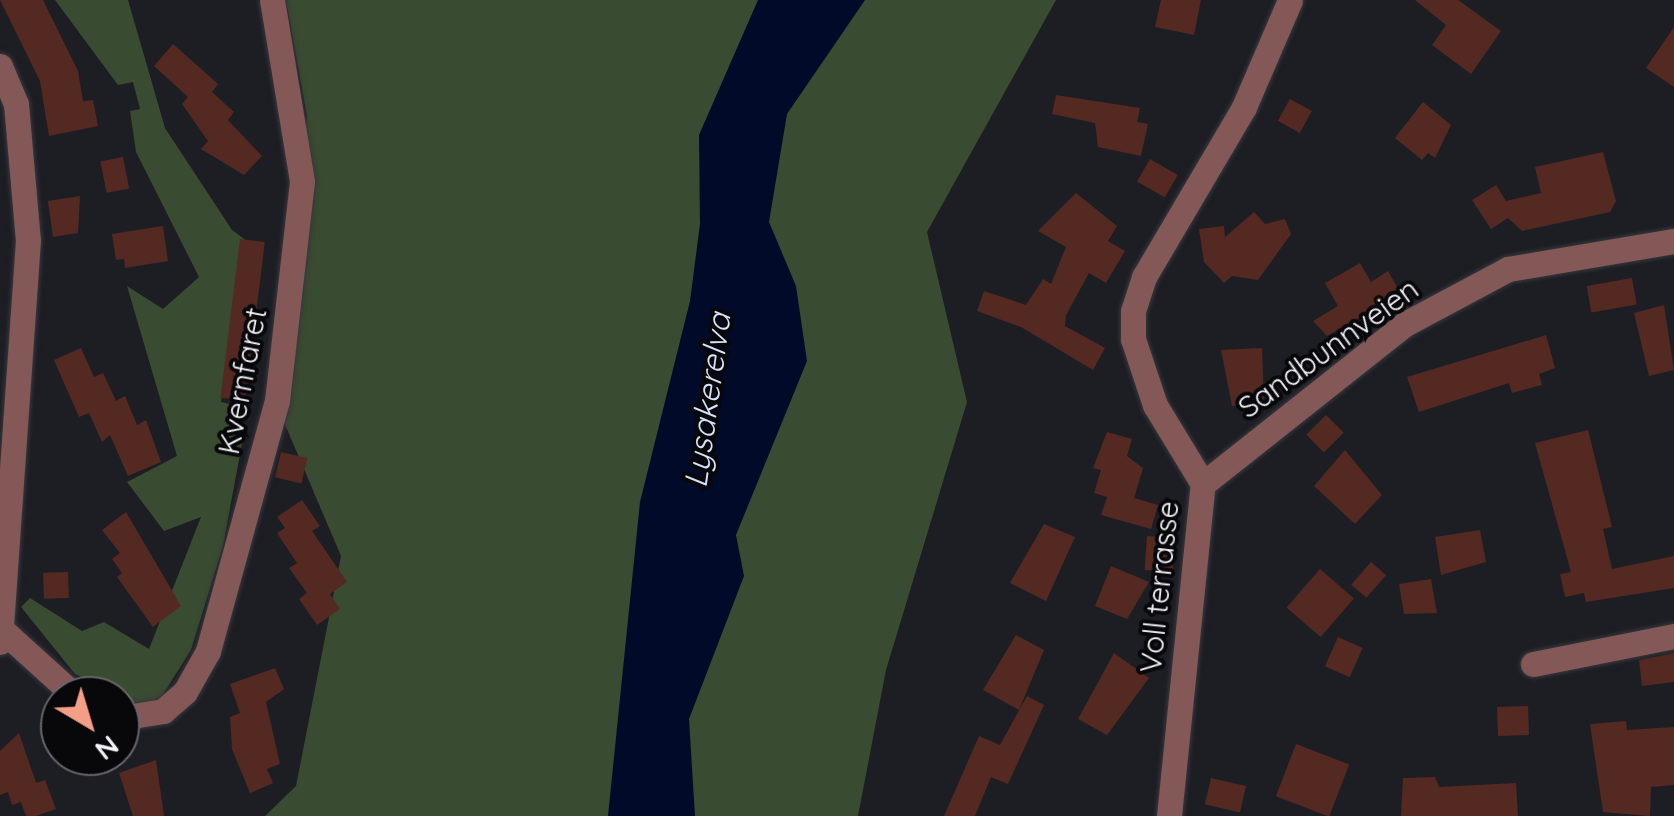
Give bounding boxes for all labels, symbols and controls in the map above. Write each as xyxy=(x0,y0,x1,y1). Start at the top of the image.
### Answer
street label: Sandbunnveien xyxy=(1231,271,1425,425)
street label: Kvernfaret xyxy=(210,305,274,457)
water label: Lysakerelva xyxy=(676,310,738,490)
street label: Voll terrasse xyxy=(1132,499,1186,675)
north arrow xyxy=(40,676,140,776)
text: N xyxy=(89,728,126,769)

